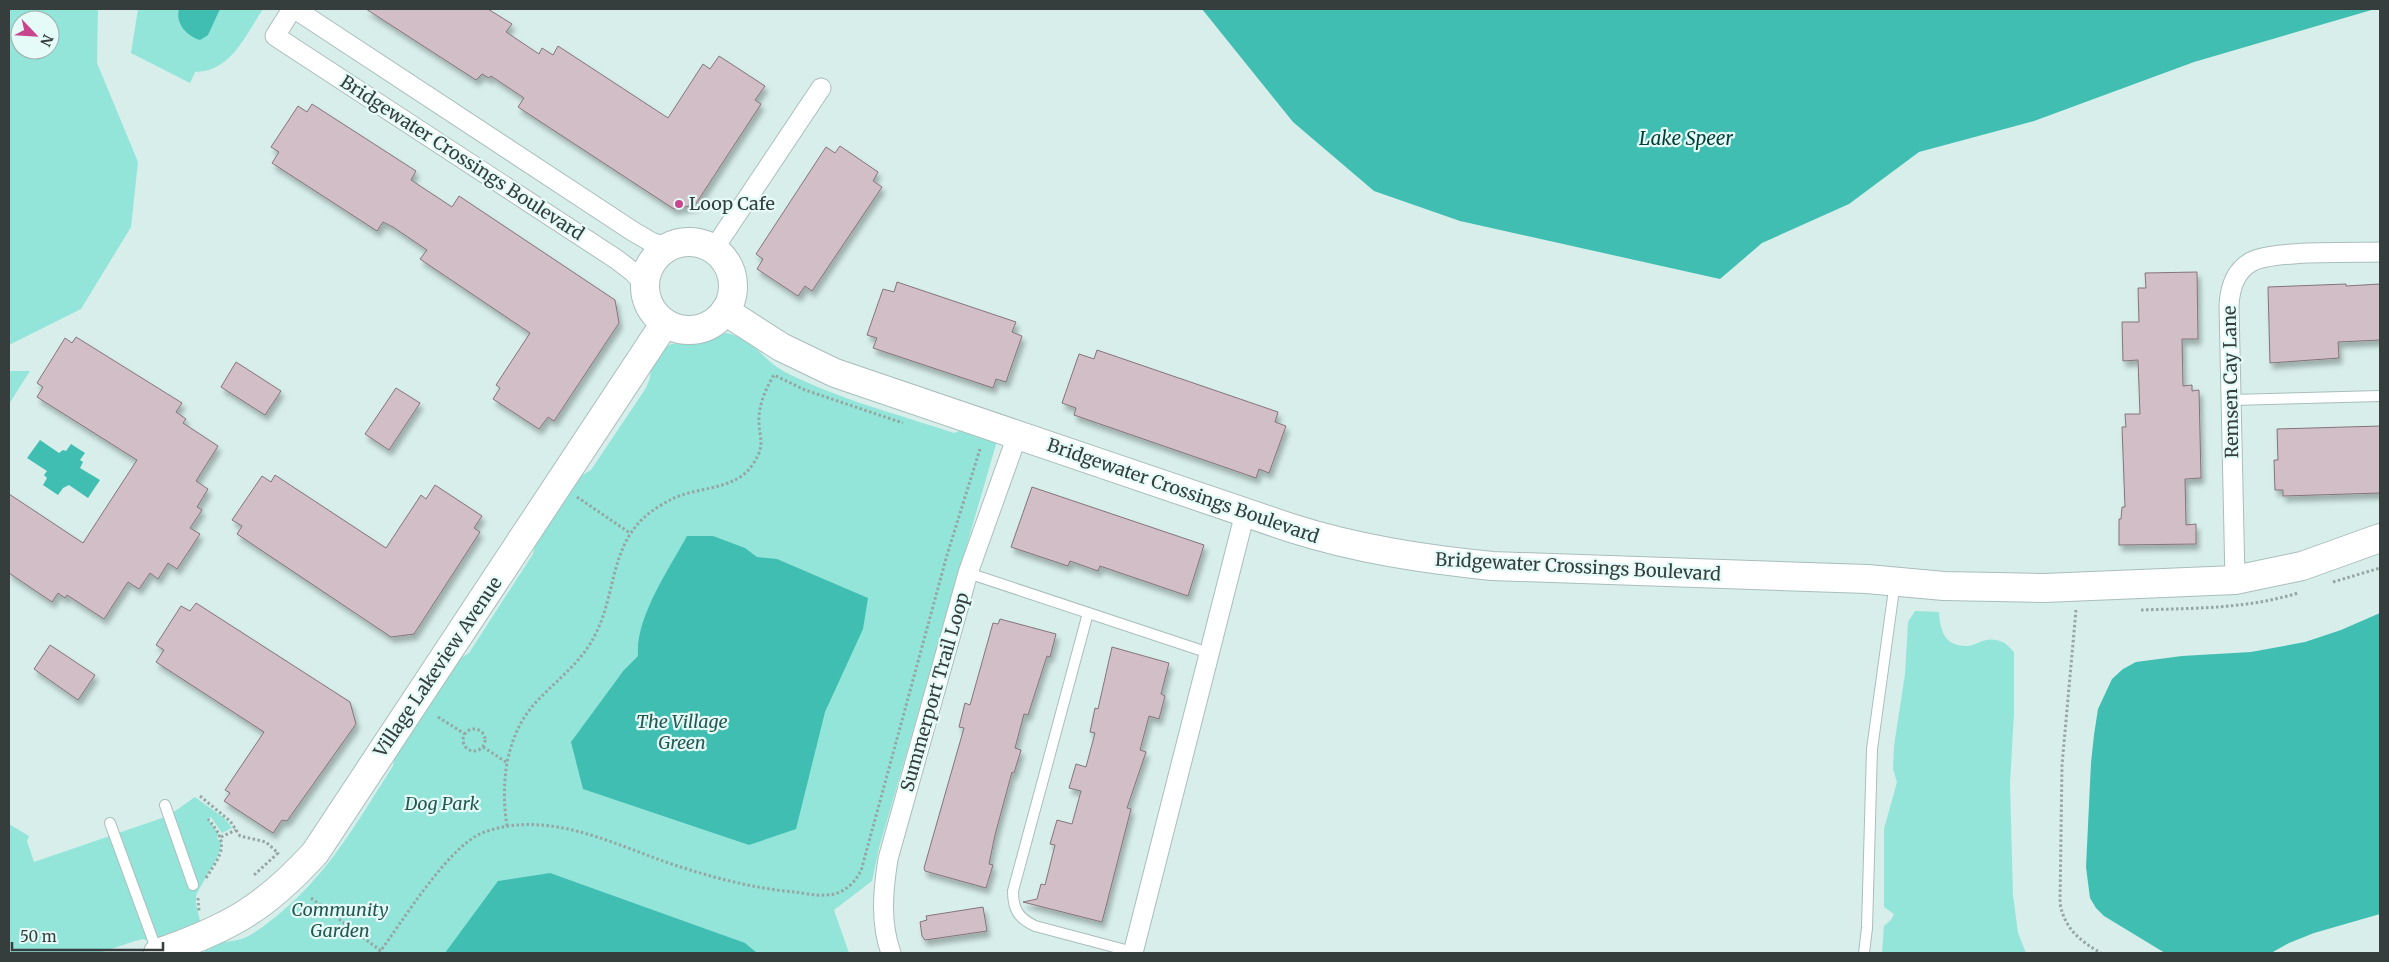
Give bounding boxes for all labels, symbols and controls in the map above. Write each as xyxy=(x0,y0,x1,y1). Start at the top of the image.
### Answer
north arrow xyxy=(10,10,60,60)
text: N xyxy=(36,32,57,49)
street label: Bridgewater Crossings Boulevard xyxy=(336,70,589,245)
water label: Lake Speer xyxy=(1639,126,1733,150)
place label: Loop Cafe xyxy=(689,192,775,215)
marker: Loop Cafe xyxy=(673,198,685,210)
street label: Remsen Cay Lane xyxy=(2218,305,2243,459)
street label: Bridgewater Crossings Boulevard xyxy=(1044,433,1322,548)
street label: Bridgewater Crossings Boulevard xyxy=(1435,548,1722,585)
street label: Village Lakeview Avenue xyxy=(368,572,507,762)
street label: Summerport Trail Loop xyxy=(895,590,974,794)
park label: The Village Green xyxy=(636,710,728,754)
park label: Dog Park xyxy=(404,792,480,815)
park label: Community Garden xyxy=(291,898,389,942)
scale bar xyxy=(12,920,164,952)
text: 50 m xyxy=(20,927,57,946)

